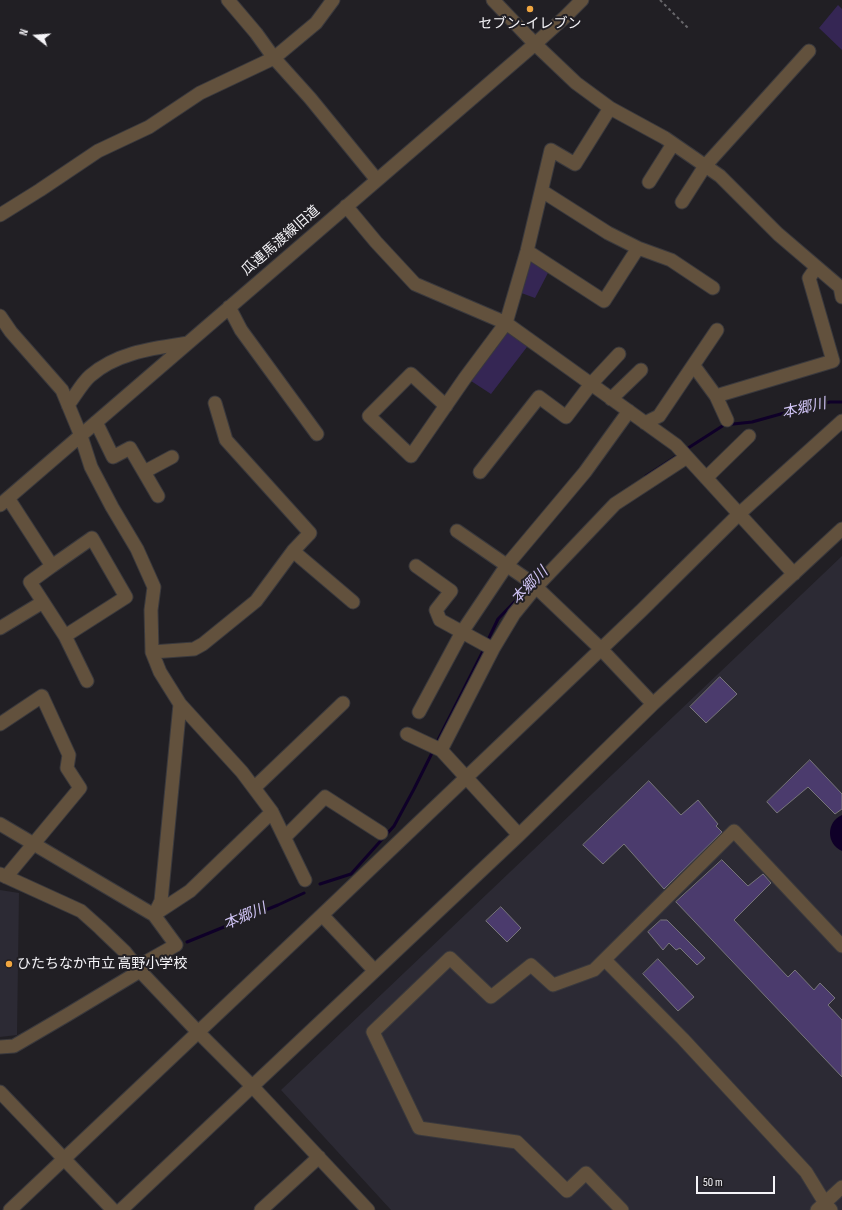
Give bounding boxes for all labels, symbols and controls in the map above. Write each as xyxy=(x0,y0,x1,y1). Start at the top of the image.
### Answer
marker: セブン-イレブン xyxy=(525,4,535,14)
north arrow xyxy=(16,16,56,56)
place label: セブン-イレブン xyxy=(478,16,582,32)
text: N xyxy=(17,28,31,37)
street label: 瓜連馬渡線旧道 xyxy=(239,203,323,279)
water label: 本郷川 xyxy=(780,395,828,423)
water label: 本郷川 xyxy=(508,564,552,608)
water label: 本郷川 xyxy=(221,900,269,934)
place label: ひたちなか市立 高野小学校 xyxy=(17,956,187,972)
marker: ひたちなか市立 高野小学校 xyxy=(4,959,14,969)
scale bar xyxy=(698,1168,777,1194)
text: 50 m xyxy=(703,1175,723,1190)

